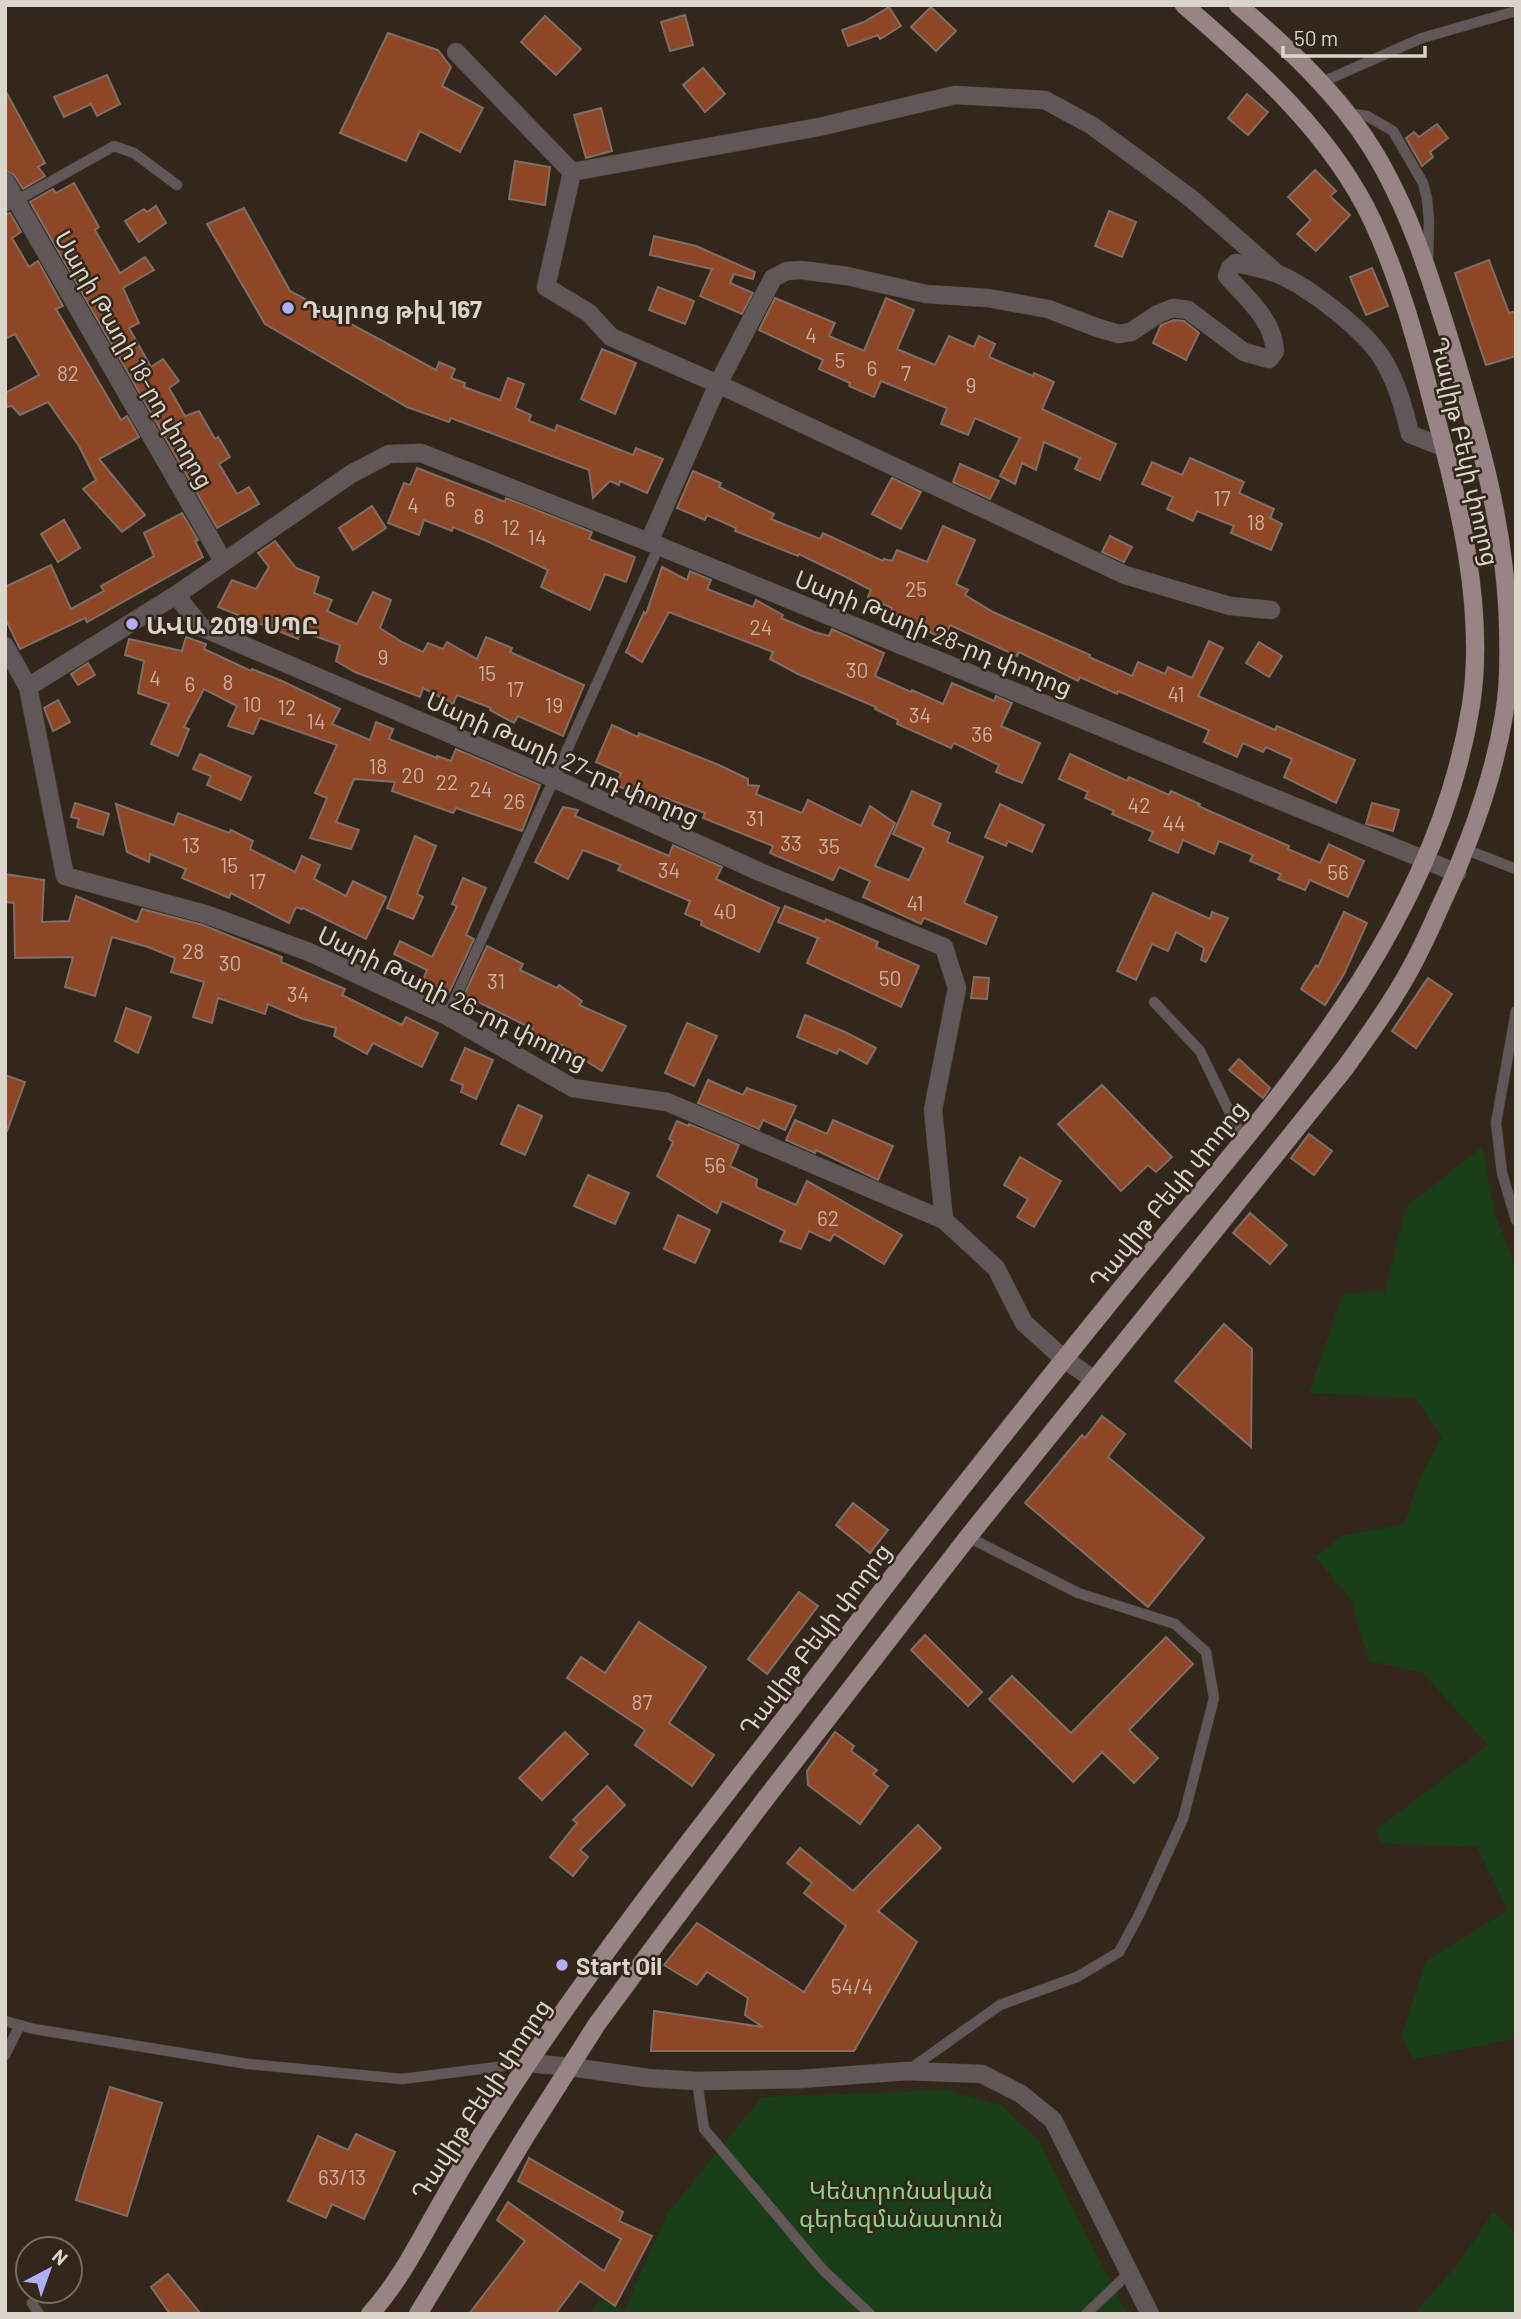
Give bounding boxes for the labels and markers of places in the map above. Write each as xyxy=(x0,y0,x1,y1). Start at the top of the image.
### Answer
place label: Դպրոց թիվ 167 xyxy=(302,294,482,324)
marker: Դպրոց թիվ 167 xyxy=(280,300,296,316)
place label: ԱՎԱ 2019 ՍՊԸ xyxy=(146,610,319,639)
marker: ԱՎԱ 2019 ՍՊԸ xyxy=(124,616,140,632)
place label: Start Oil xyxy=(576,1951,662,1980)
marker: Start Oil xyxy=(554,1957,570,1973)

